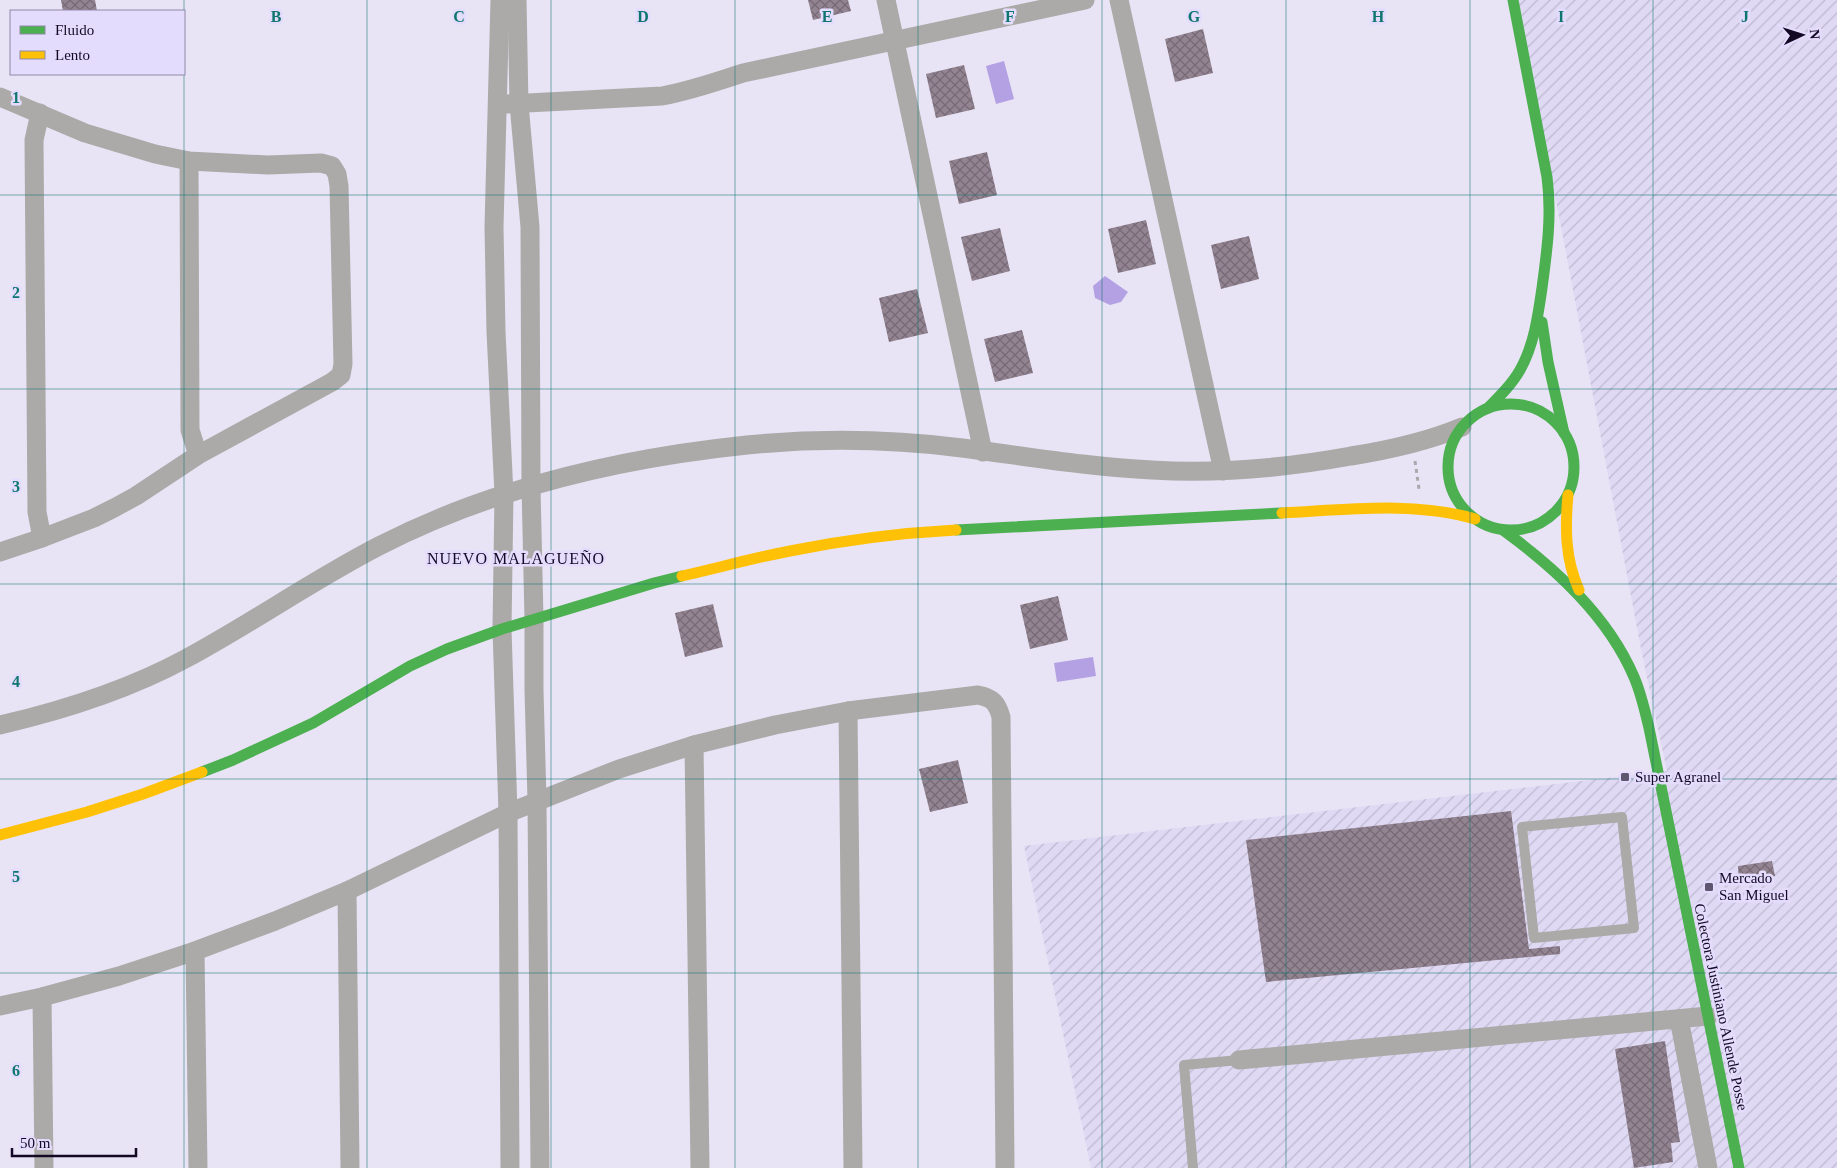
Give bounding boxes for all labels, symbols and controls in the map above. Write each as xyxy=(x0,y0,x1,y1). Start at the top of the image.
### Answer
text: B xyxy=(271,8,282,25)
text: C xyxy=(453,8,465,25)
text: D xyxy=(637,8,649,25)
text: E xyxy=(822,8,832,25)
text: F xyxy=(1005,8,1015,25)
text: G xyxy=(1188,8,1201,25)
text: H xyxy=(1372,8,1385,25)
text: I xyxy=(1558,8,1564,25)
text: J xyxy=(1741,8,1749,25)
legend xyxy=(10,10,185,75)
north arrow xyxy=(1777,10,1827,60)
text: Fluido xyxy=(55,22,94,38)
text: N xyxy=(1807,29,1822,40)
text: Lento xyxy=(55,47,90,63)
text: 1 xyxy=(12,89,20,106)
text: 2 xyxy=(12,284,20,301)
text: 3 xyxy=(12,478,20,495)
district label: NUEVO MALAGUEÑO xyxy=(427,550,605,567)
text: 4 xyxy=(12,673,20,690)
place label: Super Agranel xyxy=(1635,769,1721,785)
marker: Super Agranel xyxy=(1619,771,1631,783)
text: 5 xyxy=(12,868,20,885)
place label: Mercado San Miguel xyxy=(1719,870,1789,903)
marker: Mercado San Miguel xyxy=(1703,881,1715,893)
street label: Colectora Justiniano Allende Posse xyxy=(1691,902,1751,1112)
text: 6 xyxy=(12,1062,20,1079)
scale bar xyxy=(12,1126,136,1158)
text: 50 m xyxy=(20,1135,51,1151)

